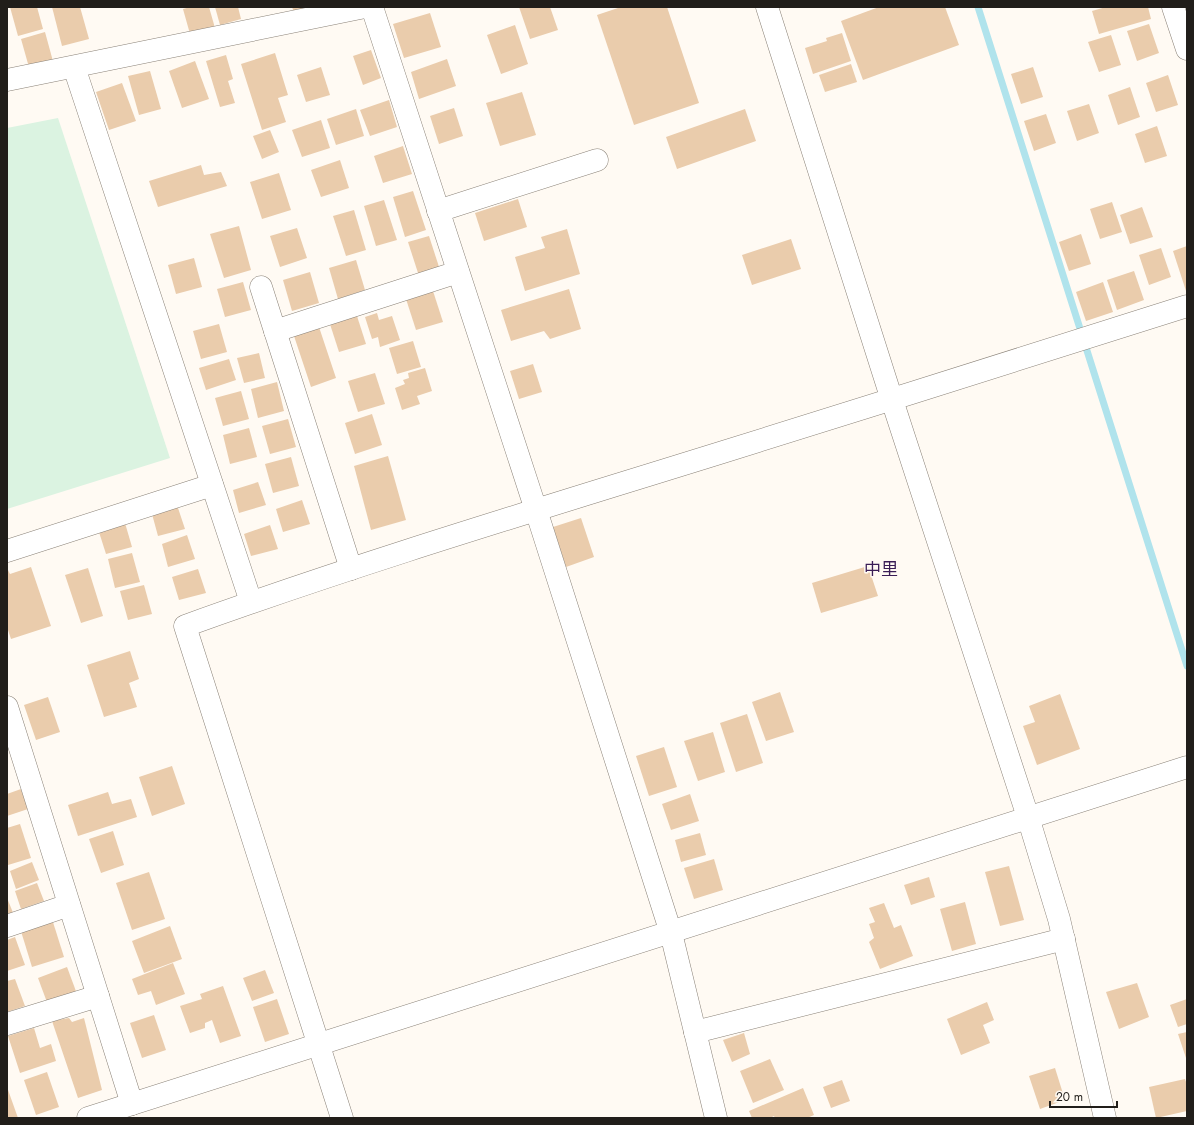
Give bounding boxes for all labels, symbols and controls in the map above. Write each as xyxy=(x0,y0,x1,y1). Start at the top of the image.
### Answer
district label: 中里 xyxy=(864,557,898,581)
scale bar xyxy=(1050,1083,1117,1109)
text: 20 m xyxy=(1056,1088,1083,1106)

